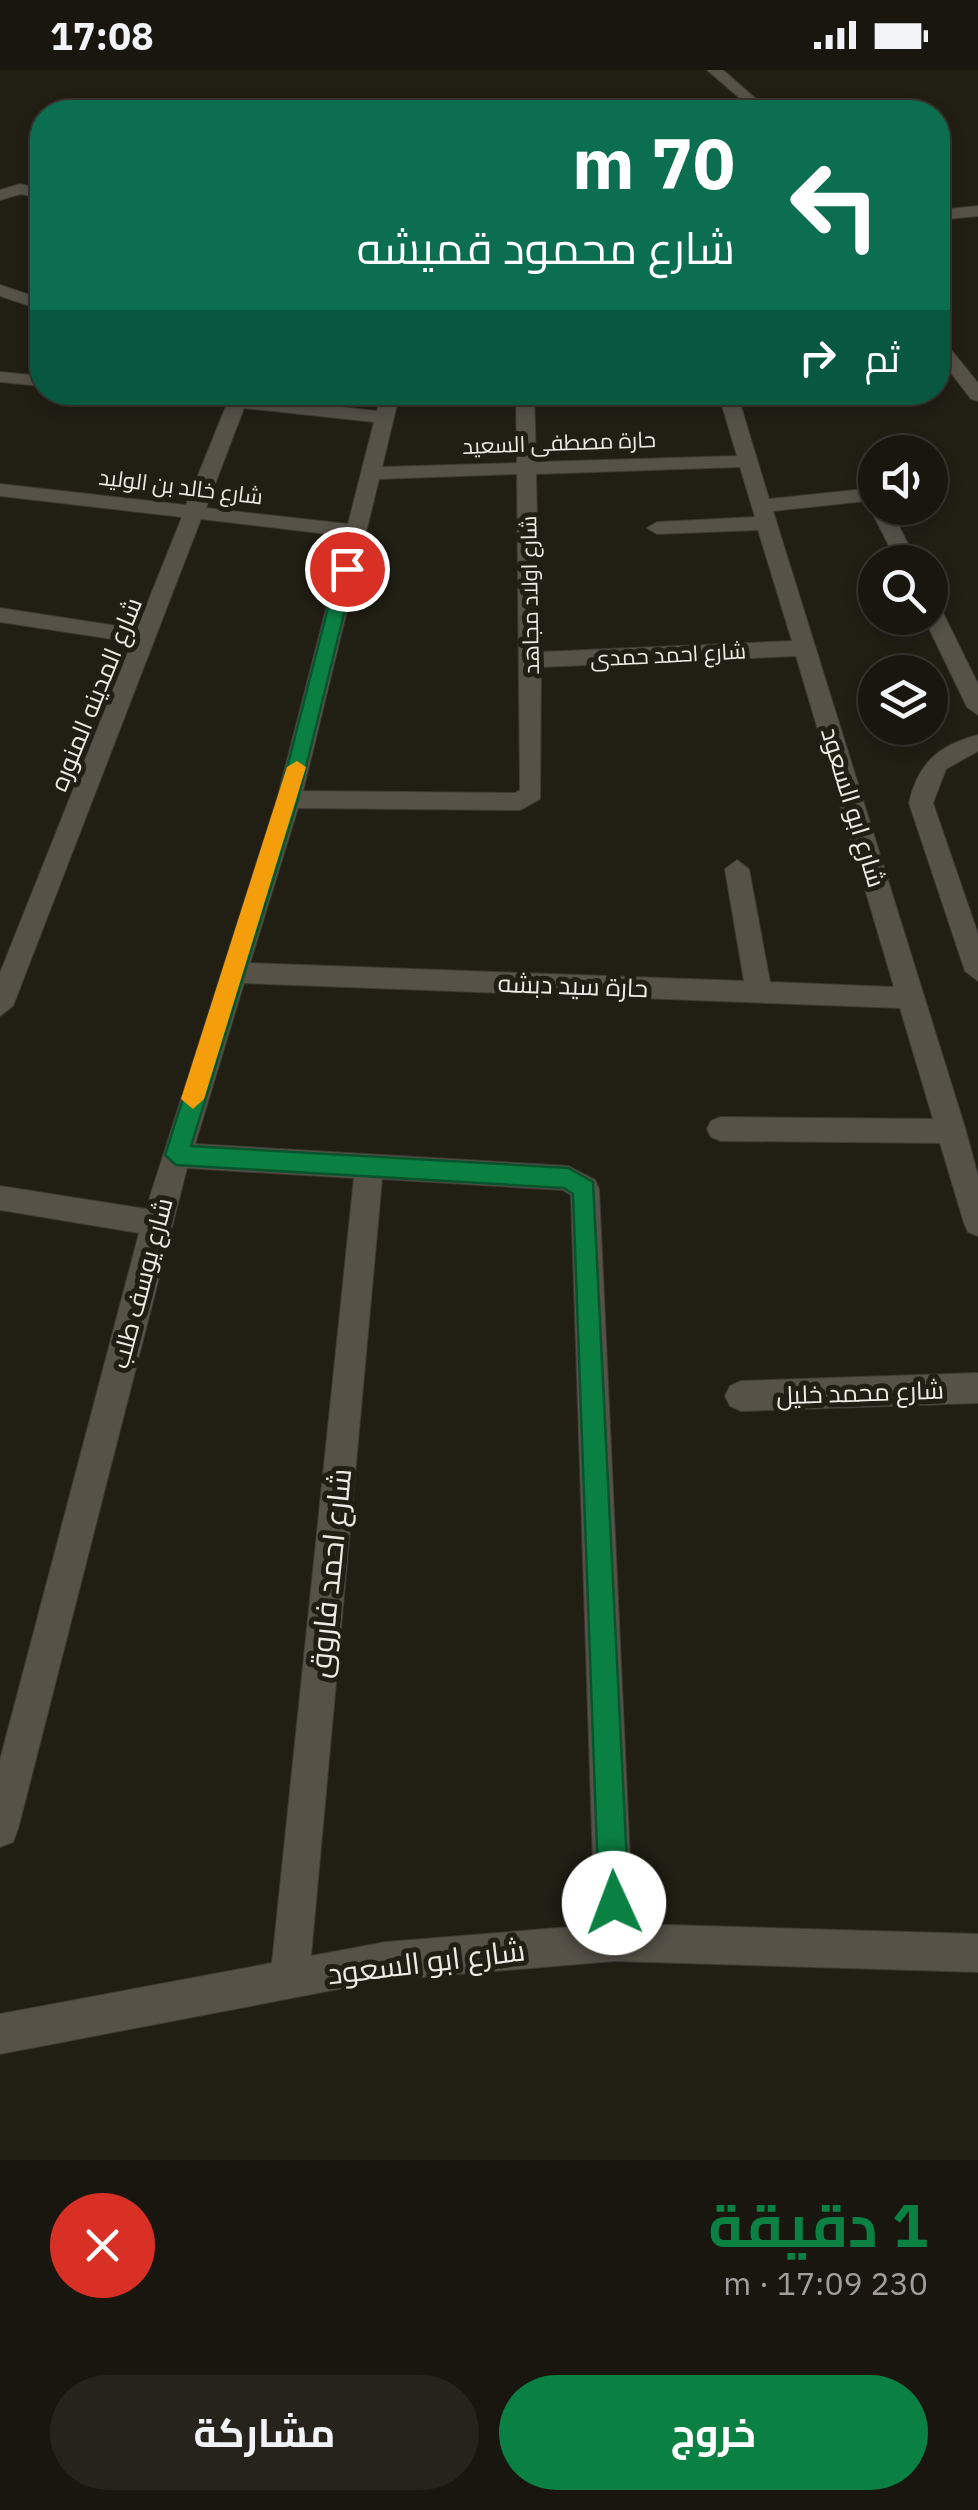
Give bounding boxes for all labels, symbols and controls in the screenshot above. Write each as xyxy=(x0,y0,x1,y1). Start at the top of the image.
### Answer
text: 17:08 xyxy=(50,11,154,60)
text: 70 m xyxy=(572,117,735,208)
icon: left xyxy=(770,140,900,270)
text: شارع محمود قميشه xyxy=(357,218,735,276)
icon: right xyxy=(790,330,845,385)
text: ثم xyxy=(865,333,900,382)
street label: حارة مصطفى السعيد xyxy=(462,424,656,460)
map controls xyxy=(858,435,948,745)
button: sound xyxy=(858,435,948,525)
street label: شارع خالد بن الوليد xyxy=(97,462,265,511)
street label: شارع اولاد مجاهد xyxy=(513,515,546,675)
pin xyxy=(305,527,390,612)
icon: arrive xyxy=(320,542,375,597)
button: search xyxy=(858,545,948,635)
street label: شارع المدينه المنوره xyxy=(41,592,150,796)
street label: شارع احمد حمدى xyxy=(589,635,747,674)
button: layers xyxy=(858,655,948,745)
street label: شارع ابو السعود xyxy=(813,723,894,891)
street label: حارة سيد دبشه xyxy=(497,966,649,1004)
street label: شارع يوسف طلب xyxy=(102,1194,181,1372)
street label: شارع محمد خليل xyxy=(775,1373,945,1412)
street label: شارع احمد فاروق xyxy=(299,1466,361,1680)
position arrow xyxy=(562,1851,666,1955)
street label: شارع ابو السعود xyxy=(325,1930,527,1994)
text: 1 دقيقة xyxy=(708,2185,928,2264)
button: close xyxy=(50,2193,155,2298)
text: 230 m · 17:09 xyxy=(723,2262,928,2304)
button: مشاركة xyxy=(50,2375,479,2490)
button: خروج xyxy=(499,2375,928,2490)

